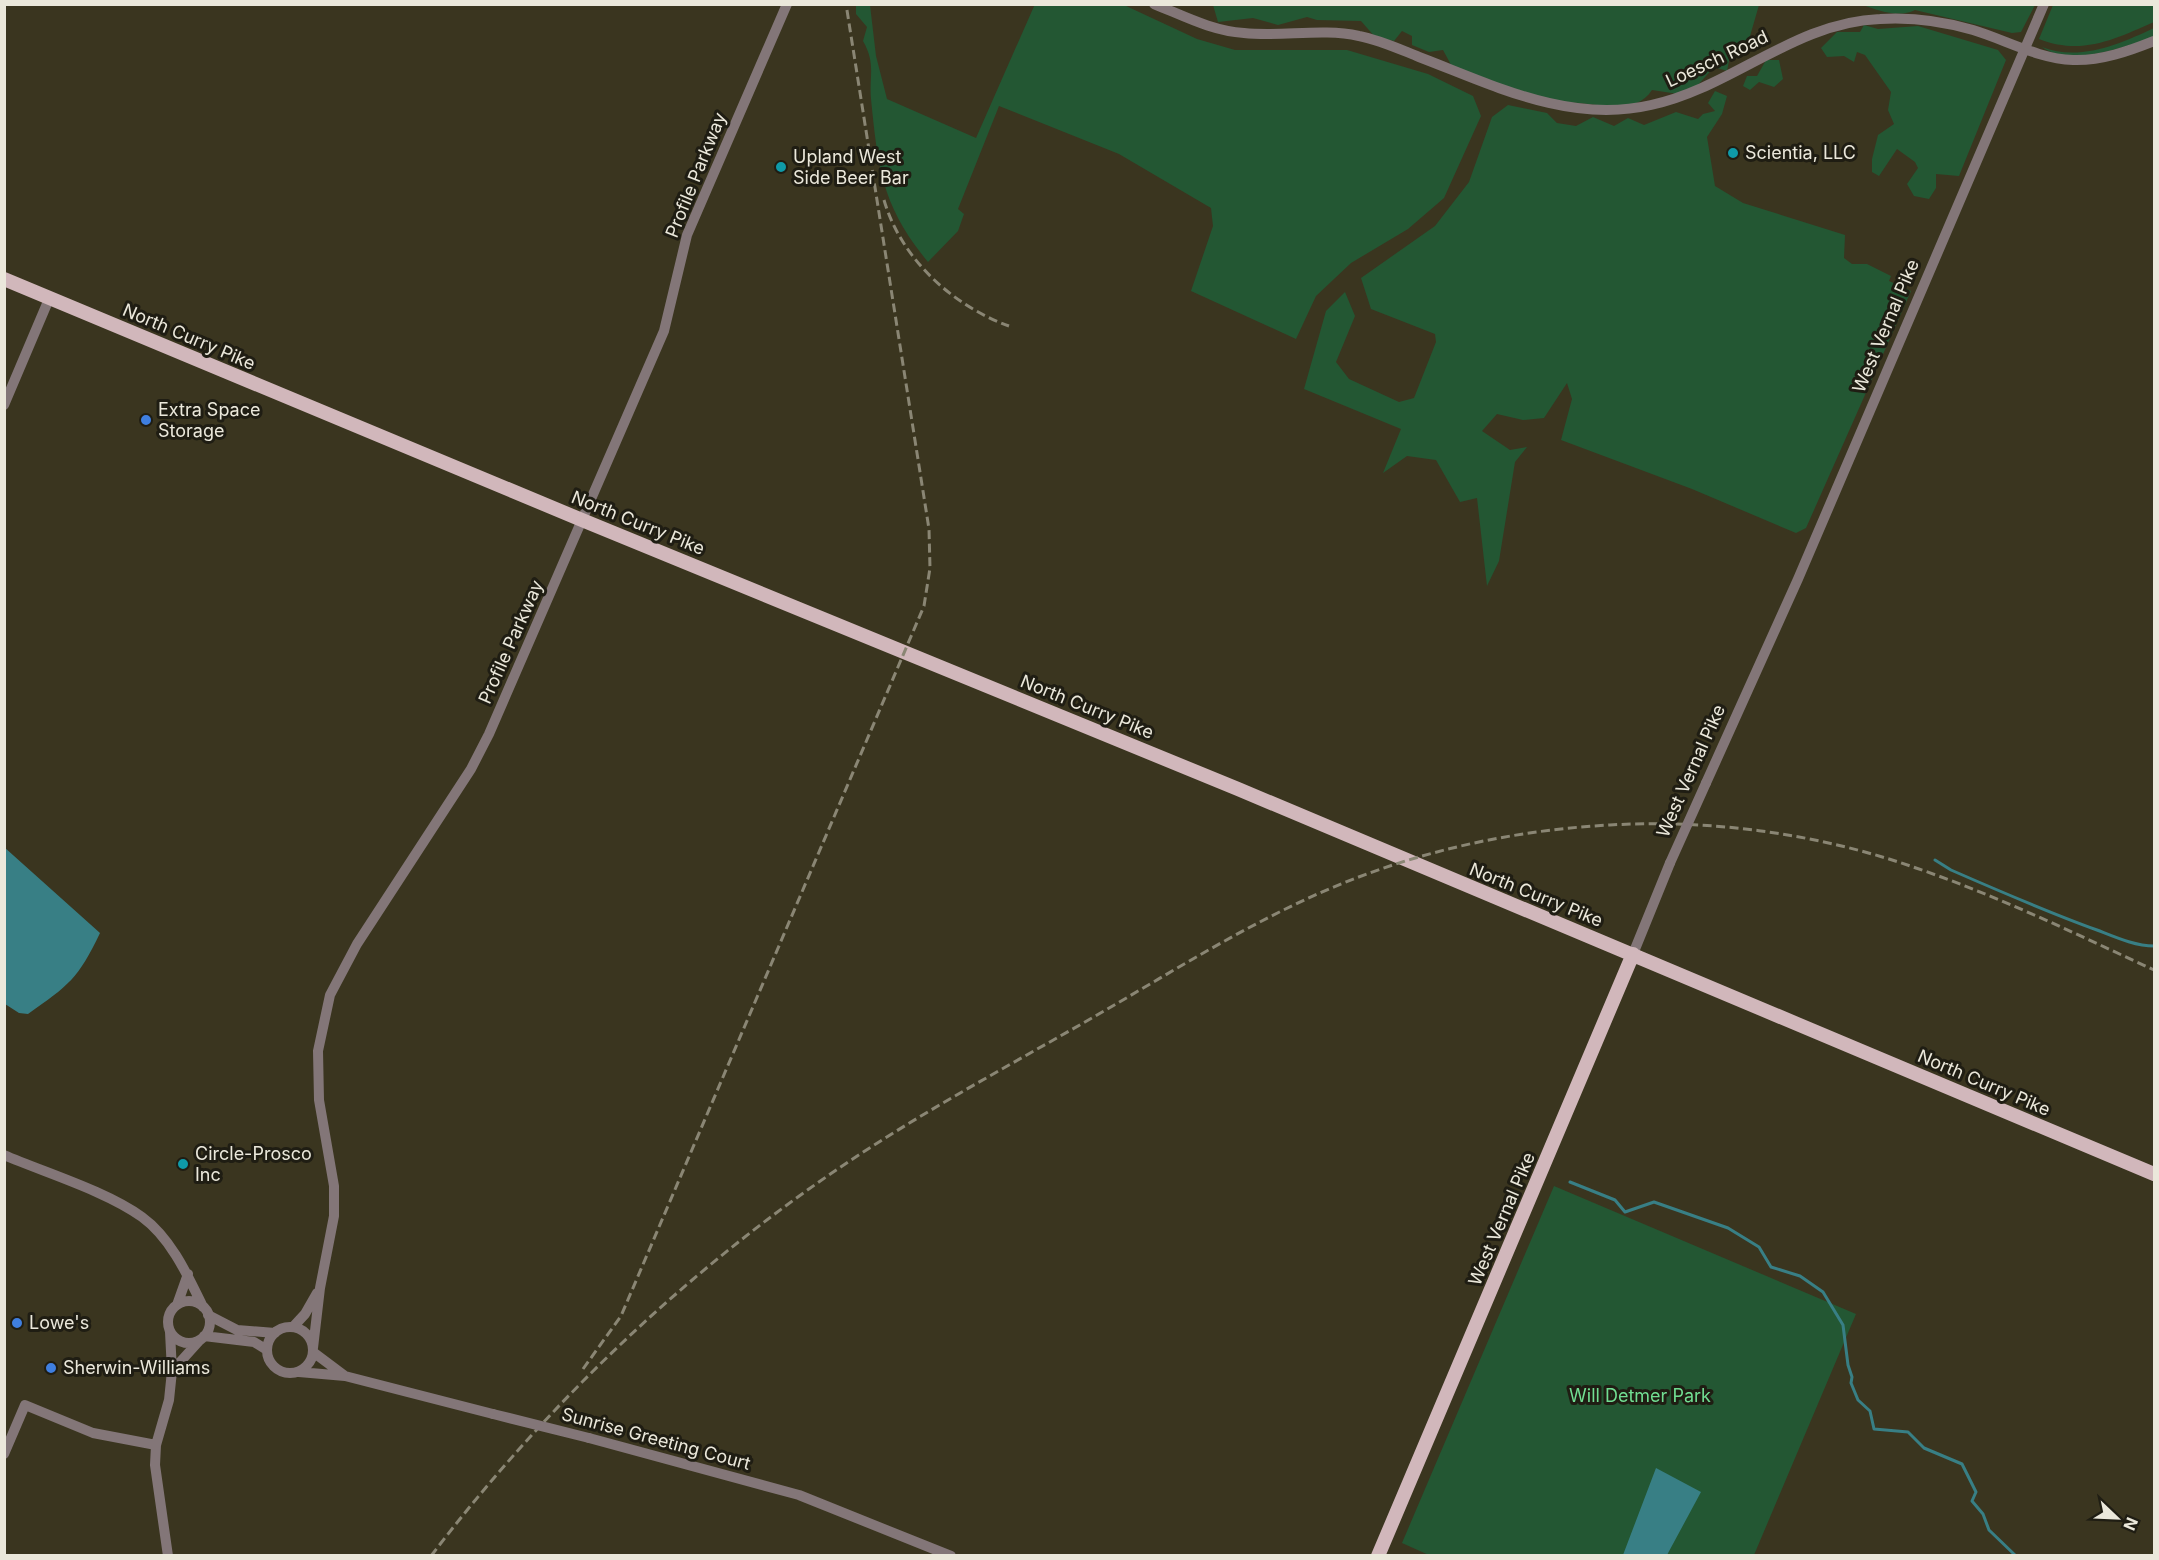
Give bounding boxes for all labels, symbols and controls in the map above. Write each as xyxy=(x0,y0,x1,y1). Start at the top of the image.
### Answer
street label: Loesch Road xyxy=(1662,26,1771,91)
street label: Profile Parkway xyxy=(661,109,730,240)
place label: Scientia, LLC xyxy=(1745,142,1856,163)
place label: Upland West Side Beer Bar xyxy=(793,146,909,188)
marker: Scientia, LLC xyxy=(1726,146,1740,160)
marker: Upland West Side Beer Bar xyxy=(774,160,788,174)
street label: West Vernal Pike xyxy=(1848,256,1923,396)
street label: North Curry Pike xyxy=(120,299,259,374)
place label: Extra Space Storage xyxy=(158,399,260,441)
marker: Extra Space Storage xyxy=(139,413,153,427)
street label: North Curry Pike xyxy=(568,486,708,559)
street label: Profile Parkway xyxy=(474,577,547,707)
street label: North Curry Pike xyxy=(1017,670,1157,743)
street label: West Vernal Pike xyxy=(1652,701,1729,840)
street label: North Curry Pike xyxy=(1466,858,1606,931)
street label: North Curry Pike xyxy=(1915,1045,2054,1120)
place label: Circle-Prosco Inc xyxy=(195,1143,312,1185)
street label: West Vernal Pike xyxy=(1464,1149,1539,1289)
marker: Circle-Prosco Inc xyxy=(176,1157,190,1171)
place label: Lowe's xyxy=(29,1312,89,1333)
marker: Lowe's xyxy=(10,1316,24,1330)
place label: Sherwin-Williams xyxy=(63,1357,210,1378)
marker: Sherwin-Williams xyxy=(44,1361,58,1375)
park label: Will Detmer Park xyxy=(1569,1385,1711,1406)
street label: Sunrise Greeting Court xyxy=(559,1403,753,1474)
north arrow xyxy=(2087,1488,2147,1548)
text: N xyxy=(2119,1514,2142,1533)

